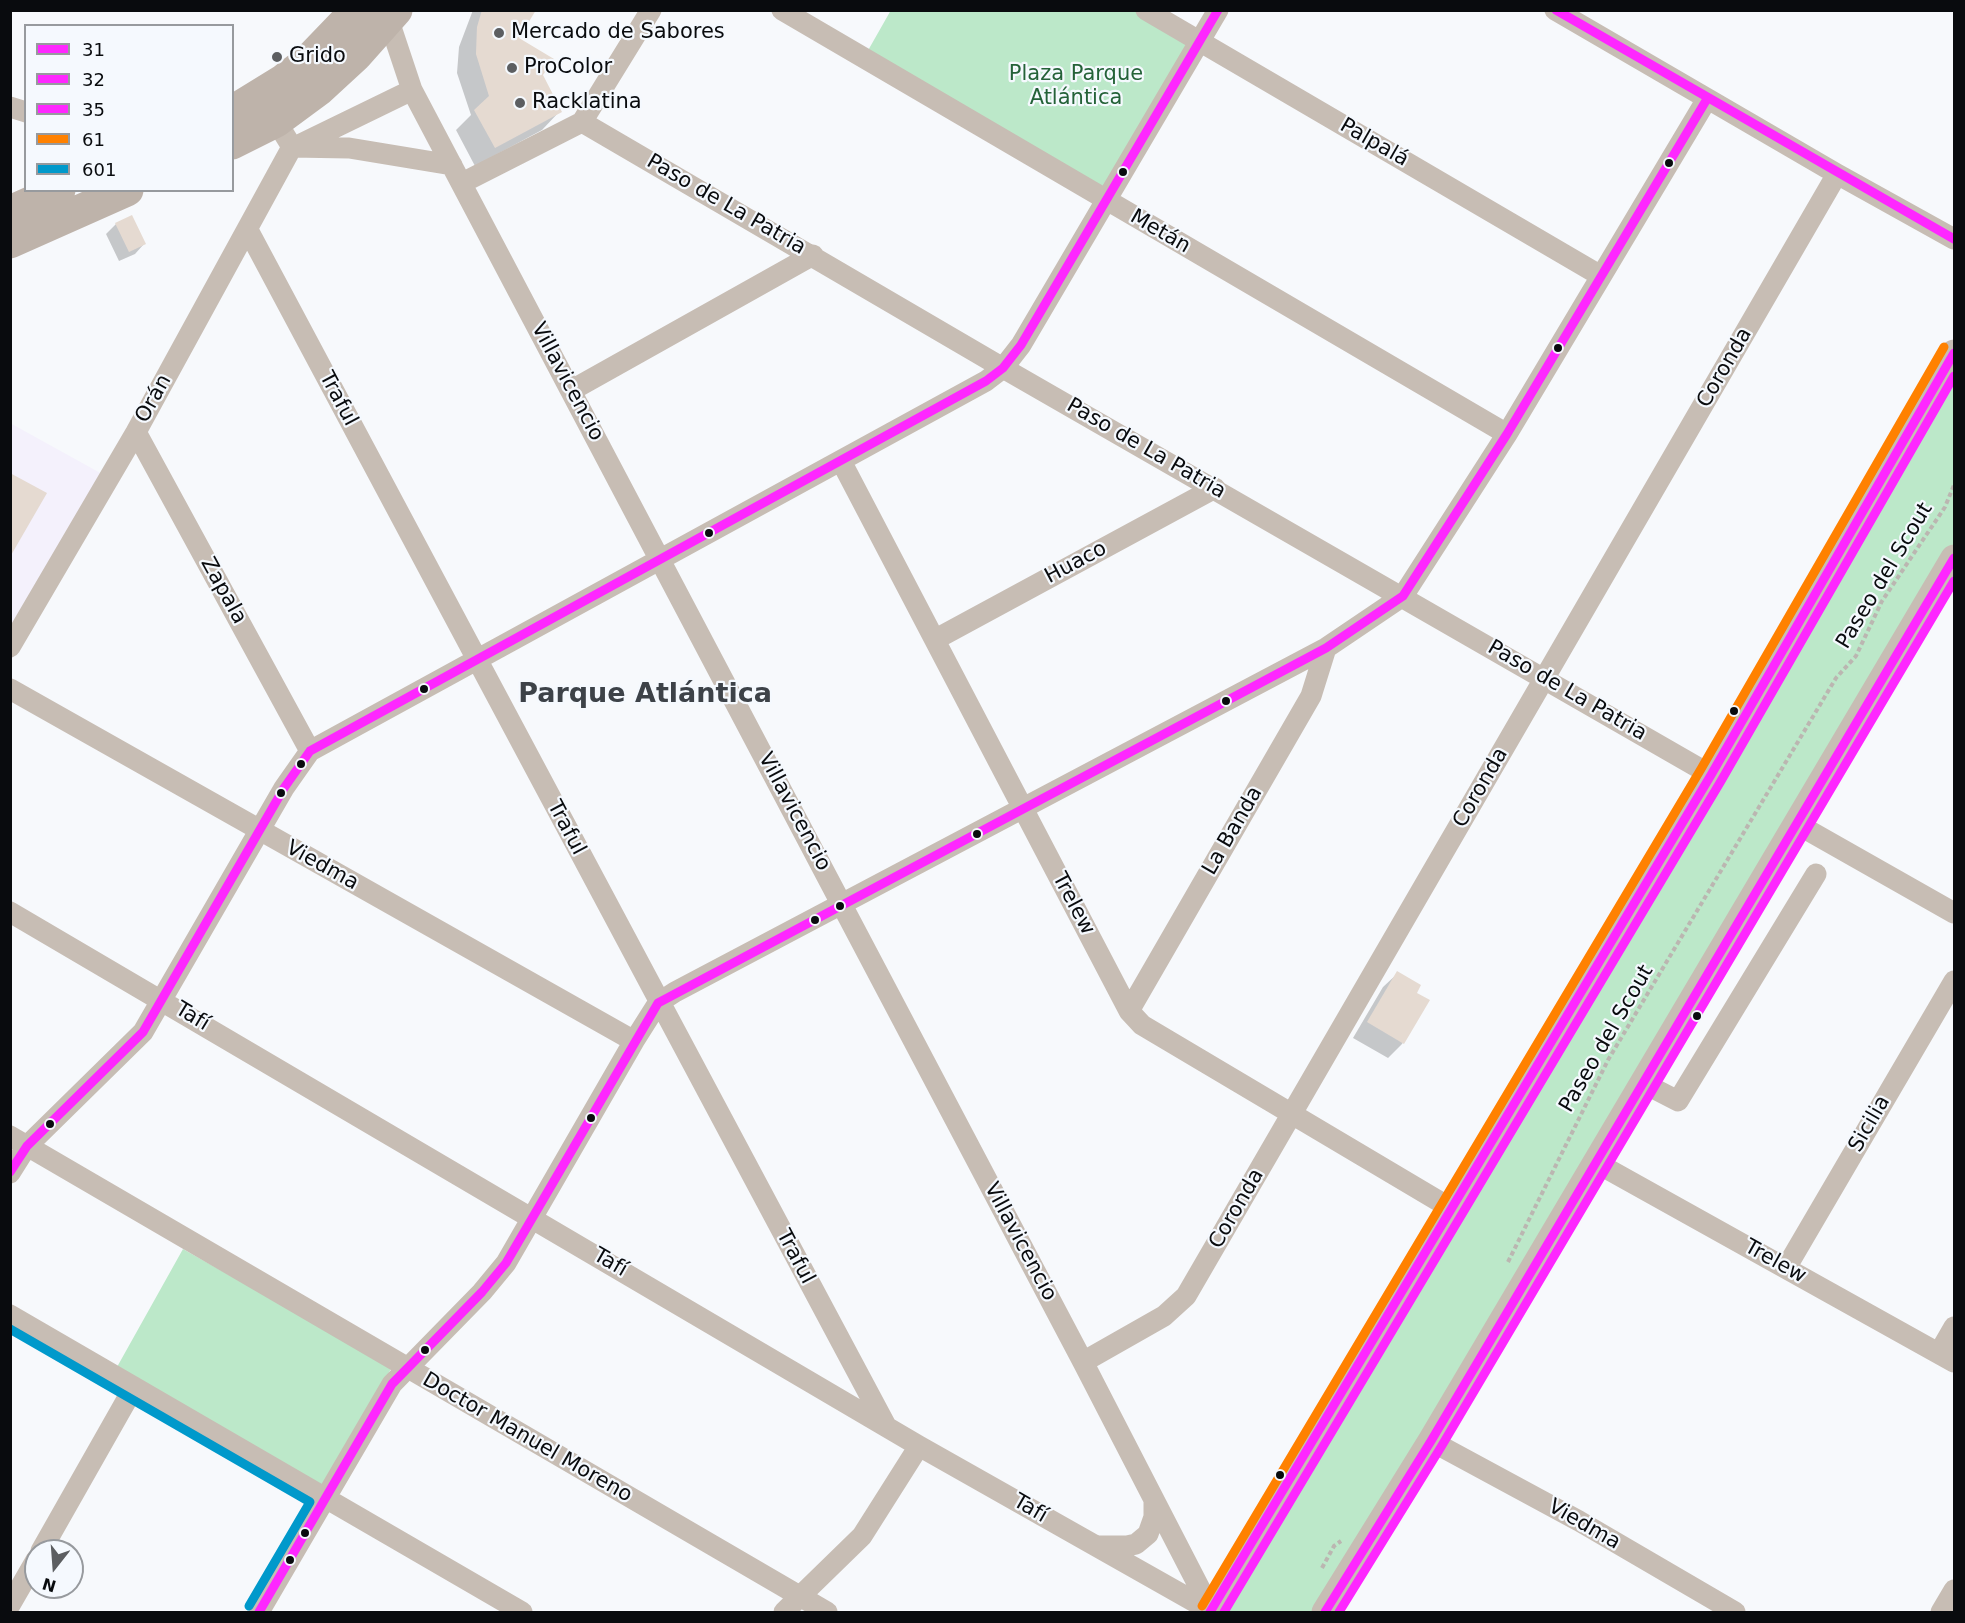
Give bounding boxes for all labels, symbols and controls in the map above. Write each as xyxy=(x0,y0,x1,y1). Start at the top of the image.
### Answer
place label: Mercado de Sabores xyxy=(511,20,725,46)
legend xyxy=(24,24,234,192)
marker: Mercado de Sabores xyxy=(492,26,506,40)
text: 31 xyxy=(82,39,105,60)
place label: Grido xyxy=(289,44,346,70)
marker: Grido xyxy=(270,50,284,64)
place label: ProColor xyxy=(524,55,612,81)
marker: ProColor xyxy=(505,61,519,75)
park label: Plaza Parque Atlántica xyxy=(1009,62,1143,112)
text: 32 xyxy=(82,69,105,90)
place label: Racklatina xyxy=(532,90,642,116)
marker: Racklatina xyxy=(513,96,527,110)
text: 35 xyxy=(82,99,105,120)
street label: Palpalá xyxy=(1335,113,1413,173)
text: 61 xyxy=(82,129,105,150)
street label: Paso de La Patria xyxy=(642,149,810,261)
unlabelled marker xyxy=(1663,157,1675,169)
text: 601 xyxy=(82,159,116,180)
unlabelled marker xyxy=(1117,166,1129,178)
street label: Metán xyxy=(1125,205,1195,259)
street label: Villavicencio xyxy=(525,318,609,446)
street label: Coronda xyxy=(1692,324,1758,412)
unlabelled marker xyxy=(1552,342,1564,354)
street label: Traful xyxy=(313,368,363,430)
street label: Orán xyxy=(131,370,177,428)
street label: Paso de La Patria xyxy=(1062,393,1230,505)
street label: Paseo del Scout xyxy=(1831,498,1939,654)
unlabelled marker xyxy=(703,527,715,539)
street label: Huaco xyxy=(1041,536,1111,590)
street label: Zapala xyxy=(194,553,252,629)
street label: Paso de La Patria xyxy=(1483,635,1651,747)
district label: Parque Atlántica xyxy=(518,679,772,711)
unlabelled marker xyxy=(418,683,430,695)
unlabelled marker xyxy=(1220,695,1232,707)
unlabelled marker xyxy=(1728,705,1740,717)
street label: Coronda xyxy=(1448,744,1514,832)
street label: Villavicencio xyxy=(752,748,836,876)
unlabelled marker xyxy=(295,758,307,770)
street label: La Banda xyxy=(1198,782,1268,880)
unlabelled marker xyxy=(275,787,287,799)
street label: Traful xyxy=(541,797,591,859)
unlabelled marker xyxy=(971,828,983,840)
street label: Viedma xyxy=(281,836,363,896)
street label: Trelew xyxy=(1046,869,1100,939)
unlabelled marker xyxy=(834,900,846,912)
unlabelled marker xyxy=(809,914,821,926)
street label: Paseo del Scout xyxy=(1555,961,1659,1117)
street label: Tafí xyxy=(170,997,214,1037)
unlabelled marker xyxy=(1691,1010,1703,1022)
street label: Sicilia xyxy=(1844,1091,1896,1157)
unlabelled marker xyxy=(585,1112,597,1124)
unlabelled marker xyxy=(44,1118,56,1130)
street label: Coronda xyxy=(1204,1165,1270,1253)
street label: Villavicencio xyxy=(978,1178,1062,1306)
street label: Traful xyxy=(770,1226,820,1288)
street label: Trelew xyxy=(1740,1235,1810,1289)
street label: Tafí xyxy=(588,1243,632,1283)
unlabelled marker xyxy=(419,1344,431,1356)
street label: Doctor Manuel Moreno xyxy=(418,1368,636,1508)
unlabelled marker xyxy=(1274,1469,1286,1481)
street label: Tafí xyxy=(1008,1489,1052,1529)
street label: Viedma xyxy=(1543,1494,1625,1556)
unlabelled marker xyxy=(299,1527,311,1539)
north arrow xyxy=(24,1539,84,1599)
unlabelled marker xyxy=(284,1554,296,1566)
text: N xyxy=(40,1574,58,1596)

